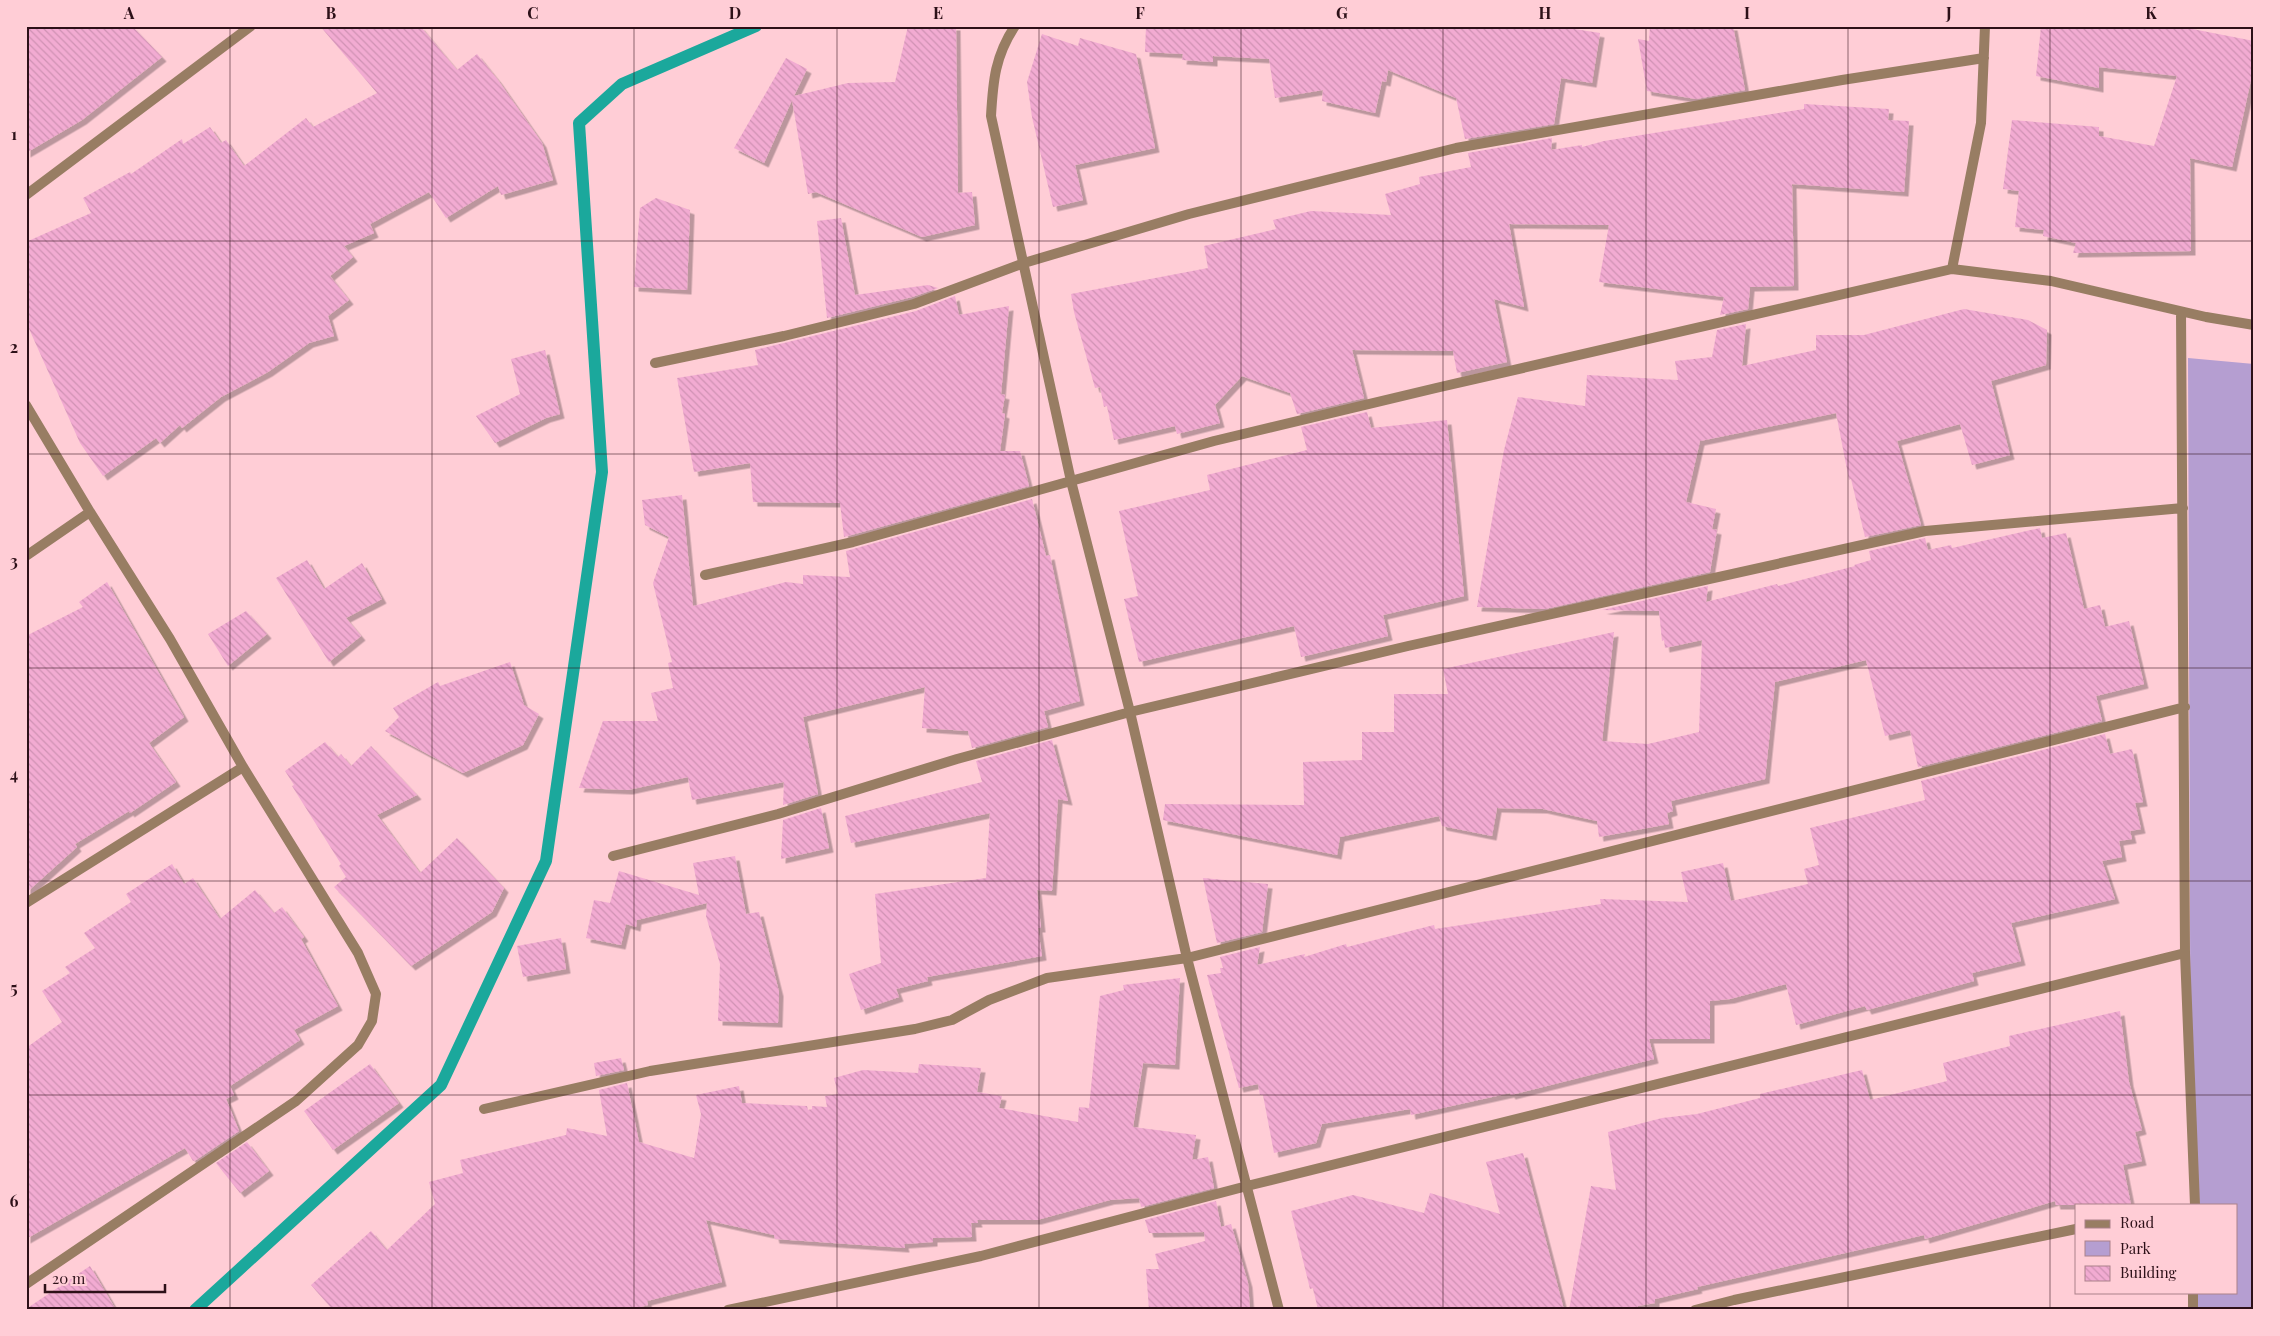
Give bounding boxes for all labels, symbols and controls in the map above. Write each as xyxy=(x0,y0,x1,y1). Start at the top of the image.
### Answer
text: A xyxy=(123,2,135,23)
text: B xyxy=(326,2,337,23)
text: C xyxy=(527,2,539,23)
text: D xyxy=(729,2,741,23)
text: E xyxy=(933,2,943,23)
text: F xyxy=(1135,2,1145,23)
text: G xyxy=(1336,2,1348,23)
text: H xyxy=(1539,2,1552,23)
text: I xyxy=(1744,2,1750,23)
text: J xyxy=(1945,2,1952,23)
text: K xyxy=(2145,2,2157,23)
text: 1 xyxy=(11,123,17,144)
text: 2 xyxy=(10,336,18,357)
text: 3 xyxy=(10,550,18,571)
text: 4 xyxy=(10,763,18,784)
text: 5 xyxy=(10,977,18,998)
text: 6 xyxy=(10,1190,19,1211)
legend xyxy=(2075,1204,2238,1294)
text: Road xyxy=(2120,1212,2154,1232)
text: Park xyxy=(2120,1238,2152,1258)
scale bar xyxy=(45,1261,165,1293)
text: Building xyxy=(2120,1262,2177,1282)
text: 20 m xyxy=(52,1268,86,1288)

